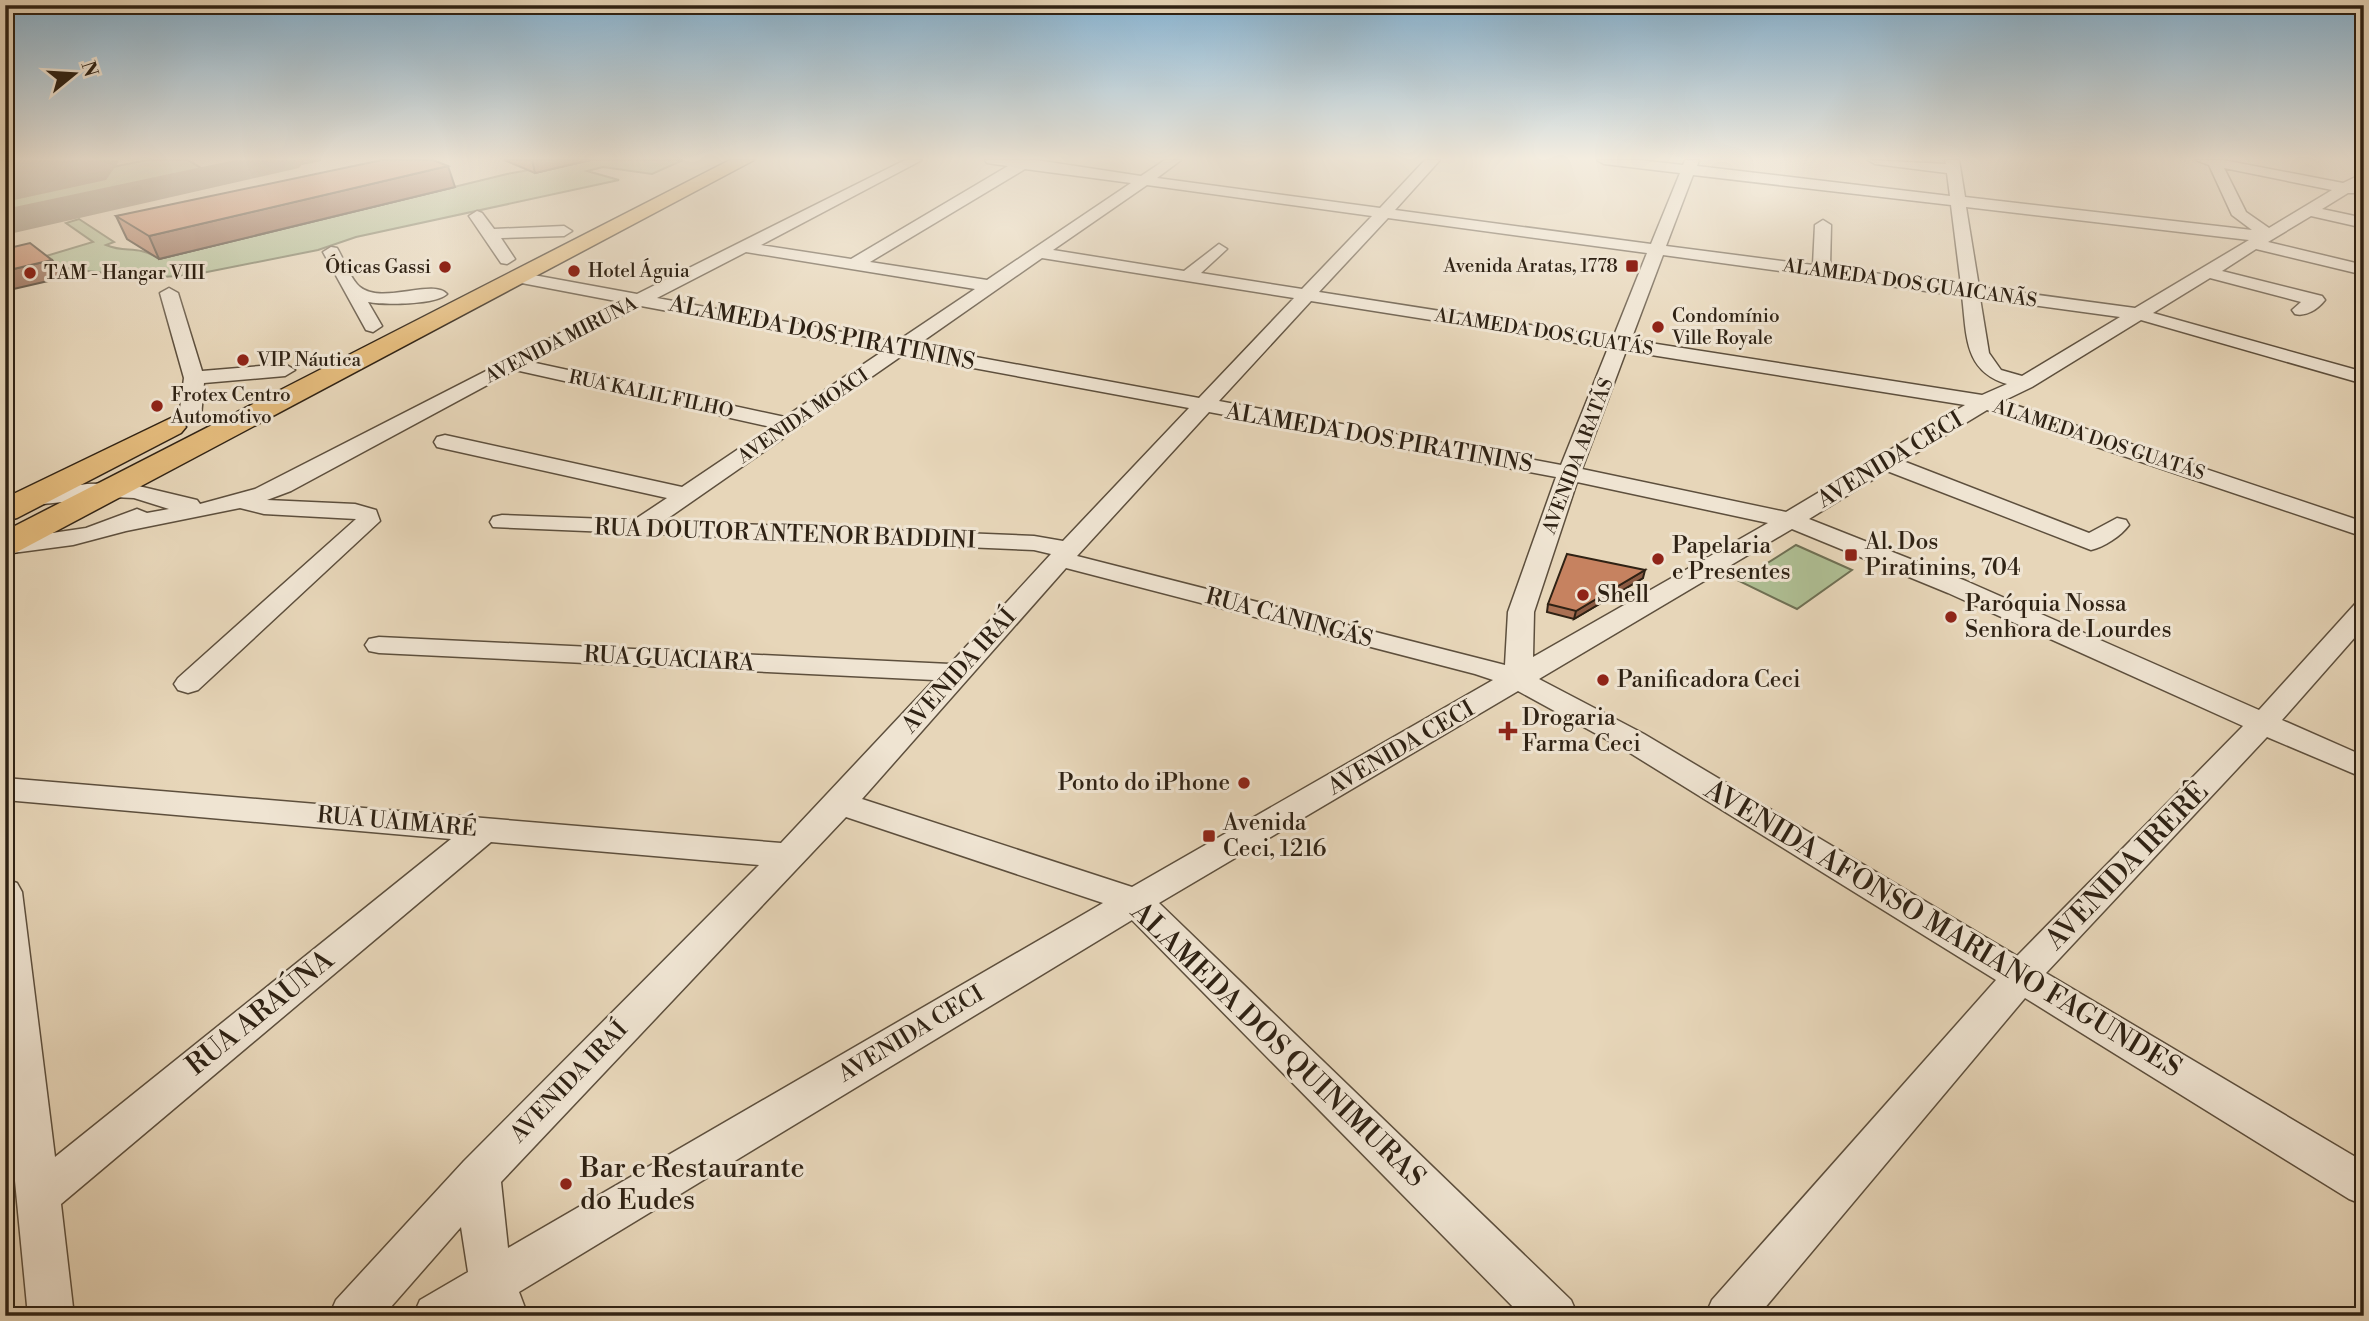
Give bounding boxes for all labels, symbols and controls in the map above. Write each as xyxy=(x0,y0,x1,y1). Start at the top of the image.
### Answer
north arrow xyxy=(38,38,108,108)
text: N xyxy=(75,58,103,80)
street label: ALAMEDA DOS GUAICANÃS xyxy=(1780,251,2039,313)
place label: Óticas Gassi xyxy=(325,254,431,279)
place label: Avenida Aratas, 1778 xyxy=(1443,254,1618,278)
place label: Hotel Águia xyxy=(588,258,690,283)
marker: Avenida Aratas, 1778 xyxy=(1624,258,1640,274)
marker: Óticas Gassi xyxy=(437,259,453,275)
place label: TAM - Hangar VIII xyxy=(44,261,205,285)
marker: Hotel Águia xyxy=(566,263,582,279)
marker: TAM - Hangar VIII xyxy=(22,265,38,281)
street label: ALAMEDA DOS PIRATININS xyxy=(666,289,977,376)
street label: AVENIDA MIRUNA xyxy=(480,291,642,389)
street label: ALAMEDA DOS GUATÁS xyxy=(1432,302,1655,361)
place label: Condomínio Ville Royale xyxy=(1671,304,1780,350)
marker: Condomínio Ville Royale xyxy=(1650,319,1666,335)
place label: VIP Náutica xyxy=(256,348,362,372)
marker: VIP Náutica xyxy=(235,352,251,368)
street label: AVENIDA MOACI xyxy=(732,363,873,469)
street label: RUA KALIL FILHO xyxy=(566,365,736,423)
street label: AVENIDA ARATÃS xyxy=(1535,374,1619,538)
place label: Frotex Centro Automotivo xyxy=(170,383,291,429)
street label: ALAMEDA DOS GUATÁS xyxy=(1989,393,2208,486)
street label: ALAMEDA DOS PIRATININS xyxy=(1222,397,1535,479)
marker: Frotex Centro Automotivo xyxy=(149,398,165,414)
street label: AVENIDA CECI xyxy=(1811,406,1968,515)
street label: RUA DOUTOR ANTENOR BADDINI xyxy=(594,513,976,555)
place label: Al. Dos Piratinins, 704 xyxy=(1864,528,2021,582)
place label: Papelaria e Presentes xyxy=(1672,532,1791,586)
marker: Al. Dos Piratinins, 704 xyxy=(1843,547,1859,563)
marker: Papelaria e Presentes xyxy=(1650,551,1666,567)
street label: RUA CANINGÁS xyxy=(1202,580,1376,654)
place label: Shell xyxy=(1597,581,1649,609)
marker: Shell xyxy=(1575,587,1591,603)
place label: Paróquia Nossa Senhora de Lourdes xyxy=(1965,590,2172,644)
street label: AVENIDA IRAÍ xyxy=(894,602,1022,740)
marker: Paróquia Nossa Senhora de Lourdes xyxy=(1943,609,1959,625)
street label: RUA GUACIARA xyxy=(583,641,756,678)
place label: Panificadora Ceci xyxy=(1617,666,1801,694)
marker: Panificadora Ceci xyxy=(1595,672,1611,688)
street label: AVENIDA CECI xyxy=(1322,695,1479,802)
place label: Drogaria Farma Ceci xyxy=(1522,704,1641,758)
marker: Drogaria Farma Ceci xyxy=(1500,723,1516,739)
place label: Ponto do iPhone xyxy=(1058,769,1230,797)
street label: AVENIDA AFONSO MARIANO FAGUNDES xyxy=(1697,772,2188,1086)
street label: AVENIDA IRERÊ xyxy=(2036,773,2216,958)
marker: Ponto do iPhone xyxy=(1236,775,1252,791)
street label: RUA UAIMARÉ xyxy=(316,799,478,843)
place label: Avenida Ceci, 1216 xyxy=(1222,809,1327,863)
marker: Avenida Ceci, 1216 xyxy=(1201,828,1217,844)
street label: ALAMEDA DOS QUINIMURAS xyxy=(1123,894,1433,1195)
street label: RUA ARAÚNA xyxy=(178,941,341,1083)
street label: AVENIDA CECI xyxy=(832,980,989,1089)
street label: AVENIDA IRAÍ xyxy=(502,1014,634,1149)
place label: Bar e Restaurante do Eudes xyxy=(579,1151,805,1218)
marker: Bar e Restaurante do Eudes xyxy=(558,1176,574,1192)

